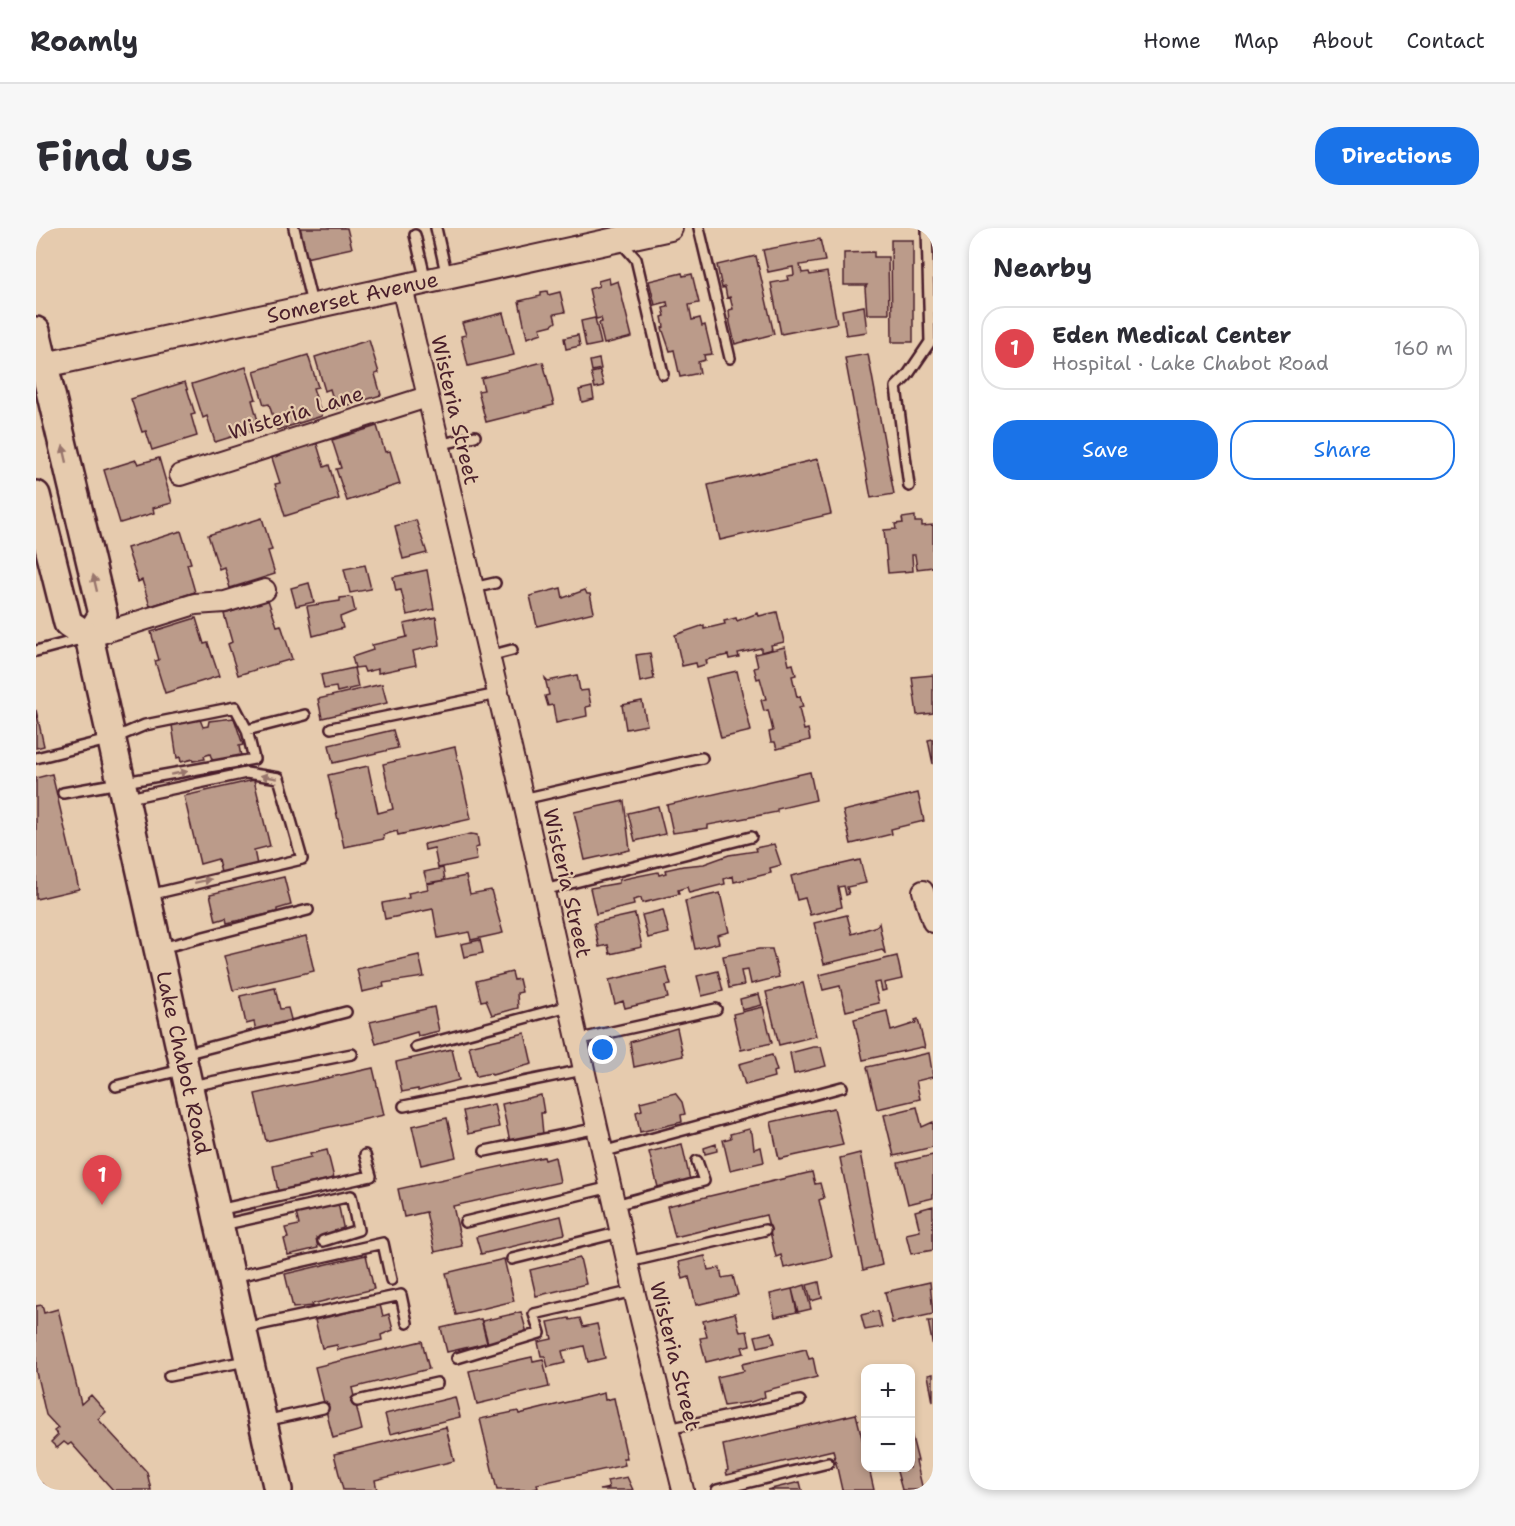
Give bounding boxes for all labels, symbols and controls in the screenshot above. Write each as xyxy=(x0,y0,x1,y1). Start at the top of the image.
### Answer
text: Roamly xyxy=(30,22,138,60)
text: Home xyxy=(1143,27,1201,55)
text: Map xyxy=(1234,27,1279,55)
text: About xyxy=(1312,27,1373,55)
text: Contact xyxy=(1406,27,1485,55)
button: Directions xyxy=(1315,127,1479,185)
text: Find us xyxy=(36,128,193,184)
text: Nearby xyxy=(993,250,1092,285)
street label: Somerset Avenue xyxy=(264,265,441,330)
text: Eden Medical Center xyxy=(1052,321,1291,350)
street label: Wisteria Street xyxy=(424,333,486,487)
text: 1 xyxy=(1010,335,1019,361)
text: 160 m xyxy=(1394,335,1453,361)
text: Hospital · Lake Chabot Road xyxy=(1052,350,1329,376)
street label: Wisteria Lane xyxy=(225,379,367,447)
button: Save xyxy=(993,420,1218,480)
button: Share xyxy=(1230,420,1455,480)
one-way arrow xyxy=(59,444,69,463)
one-way arrow xyxy=(90,574,100,592)
one-way arrow xyxy=(170,768,189,777)
one-way arrow xyxy=(259,772,278,781)
street label: Wisteria Street xyxy=(536,806,598,960)
one-way arrow xyxy=(194,875,212,885)
street label: Lake Chabot Road xyxy=(149,968,217,1157)
your location xyxy=(588,1035,617,1064)
pin: 1 xyxy=(82,1156,122,1205)
street label: Wisteria Street xyxy=(643,1279,707,1433)
map controls xyxy=(861,1364,915,1472)
button: + xyxy=(861,1364,915,1418)
button: − xyxy=(861,1418,915,1472)

